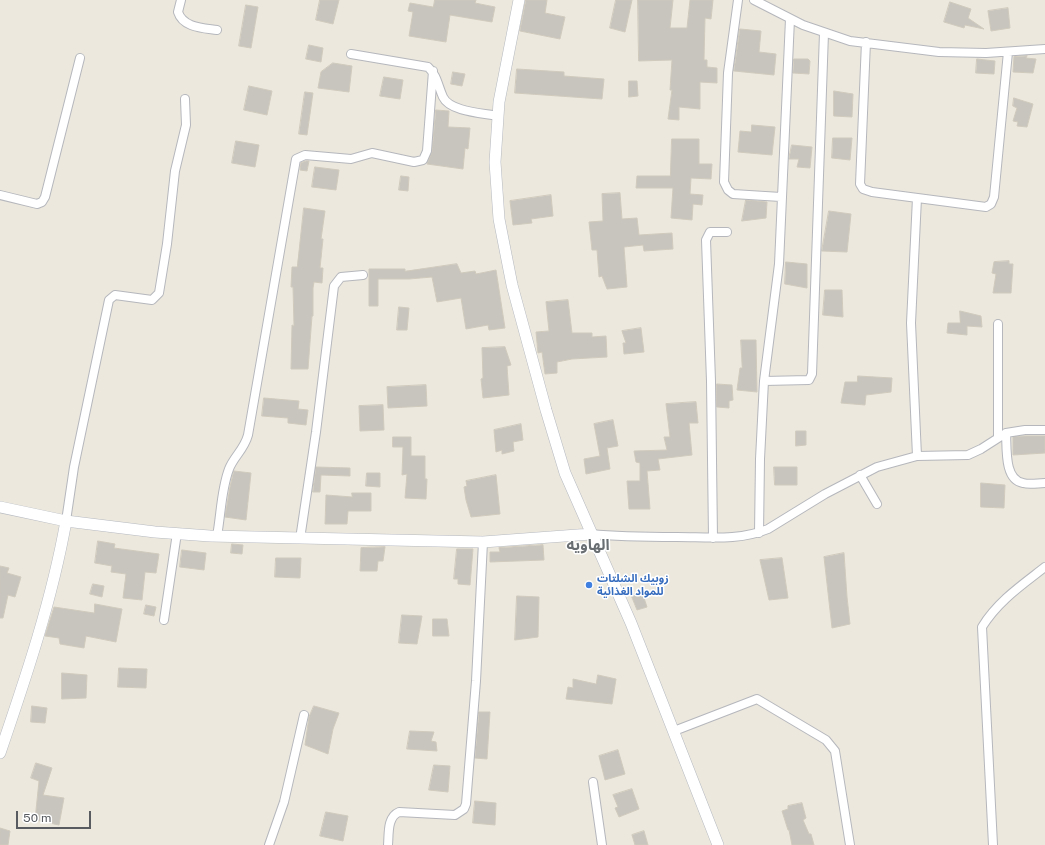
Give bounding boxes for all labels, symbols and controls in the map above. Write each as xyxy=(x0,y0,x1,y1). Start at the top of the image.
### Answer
district label: الهاويه xyxy=(566,536,610,554)
place label: زوبيك الشلتات للمواد الغذائية xyxy=(597,572,669,598)
marker: زوبيك الشلتات للمواد الغذائية xyxy=(584,580,594,590)
scale bar xyxy=(18,803,93,829)
text: 50 m xyxy=(23,811,51,825)

